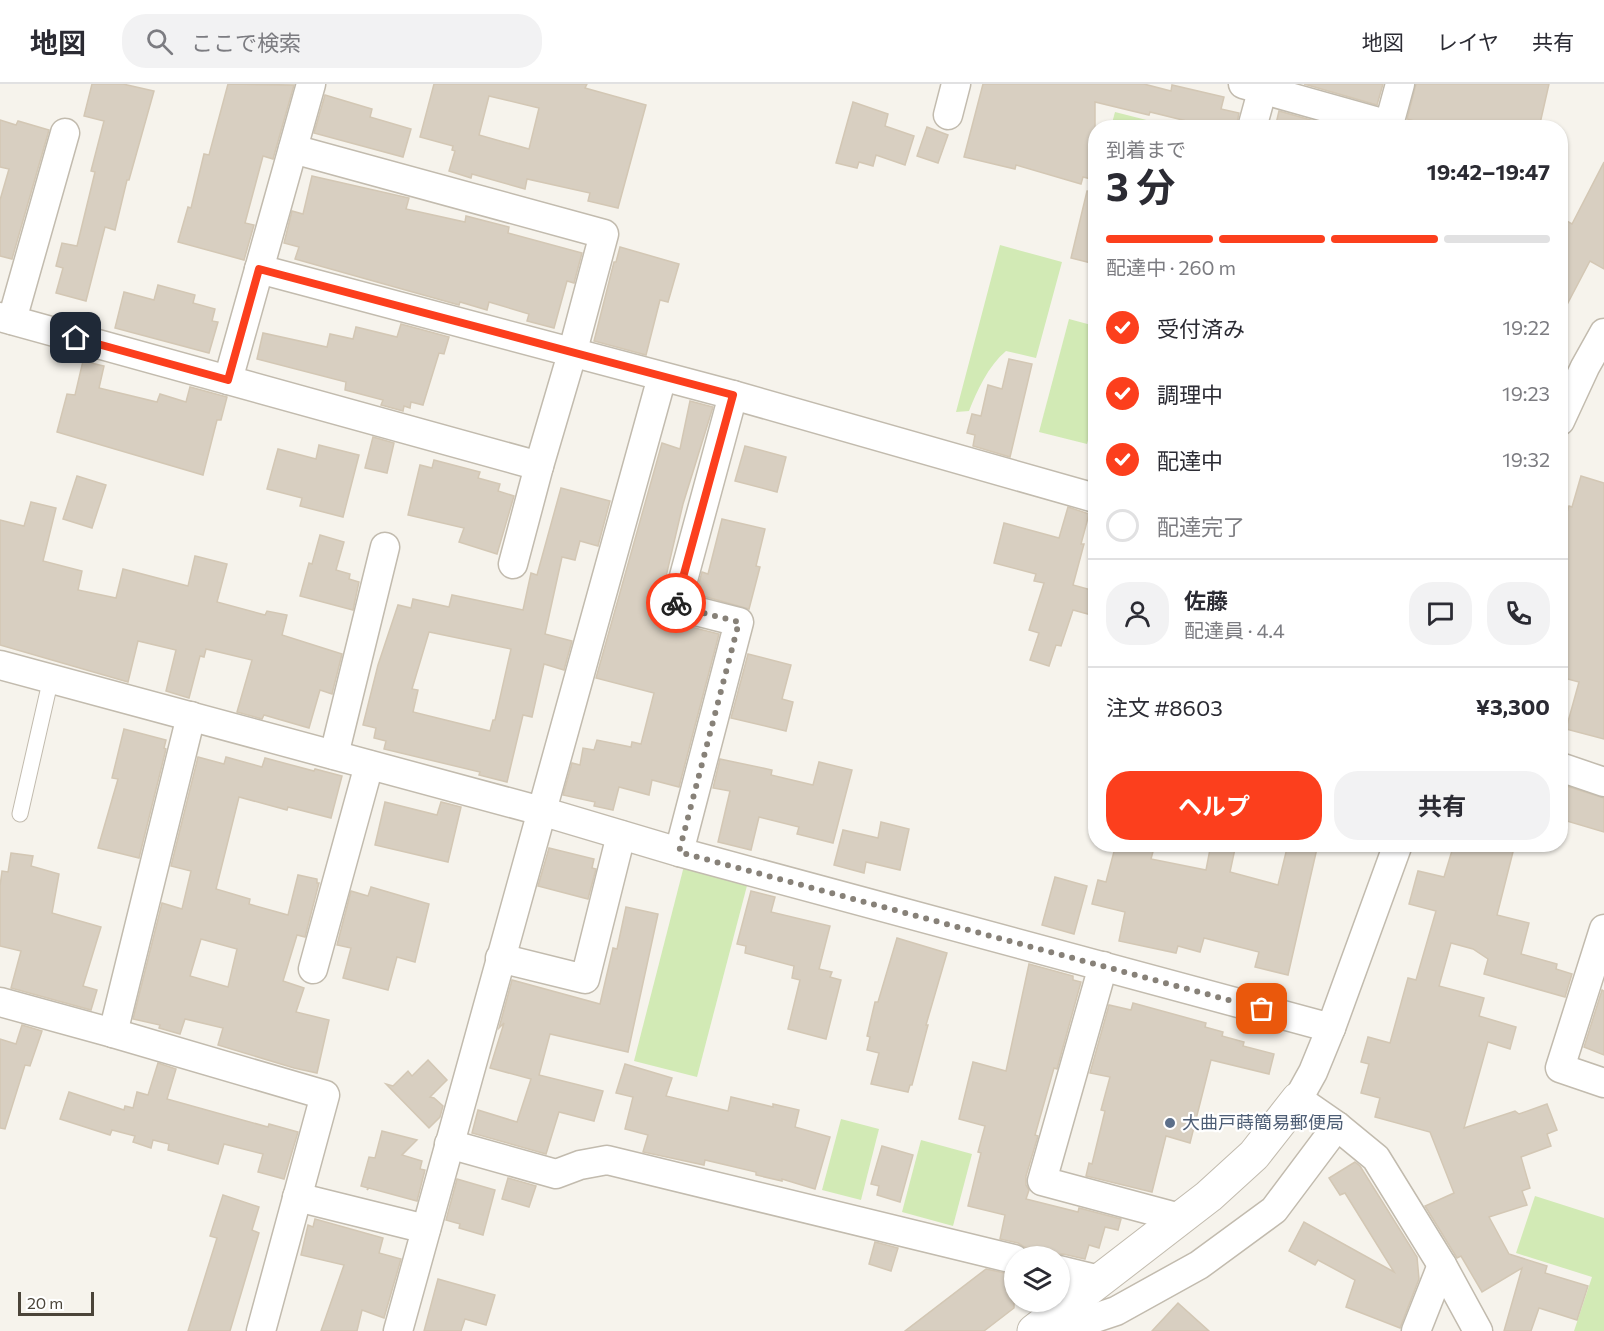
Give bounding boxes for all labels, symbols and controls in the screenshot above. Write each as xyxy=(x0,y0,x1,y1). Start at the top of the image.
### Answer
search box xyxy=(122,14,542,68)
text: 地図 xyxy=(30,25,86,59)
icon: search xyxy=(143,25,176,58)
text: ここで検索 xyxy=(191,29,301,56)
text: 地図 xyxy=(1362,29,1404,54)
text: レイヤ xyxy=(1437,29,1499,54)
text: 共有 xyxy=(1532,29,1574,54)
text: 到着まで xyxy=(1106,137,1186,161)
text: 19:42–19:47 xyxy=(1427,158,1550,185)
text: 3 分 xyxy=(1106,161,1175,209)
text: 配達中 · 260 m xyxy=(1106,255,1236,279)
icon: check xyxy=(1106,311,1139,344)
pin xyxy=(50,312,101,363)
text: 受付済み xyxy=(1157,315,1245,342)
text: 19:22 xyxy=(1502,315,1550,339)
icon: home xyxy=(59,321,92,354)
icon: check xyxy=(1106,377,1139,410)
text: 調理中 xyxy=(1157,381,1223,408)
text: 19:23 xyxy=(1502,381,1550,405)
icon: check xyxy=(1106,443,1139,476)
text: 配達中 xyxy=(1157,447,1223,474)
text: 19:32 xyxy=(1502,447,1550,471)
text: 配達完了 xyxy=(1157,513,1245,540)
courier xyxy=(646,573,706,633)
button: person xyxy=(1106,582,1169,645)
button: chat xyxy=(1409,582,1472,645)
button: phone xyxy=(1487,582,1550,645)
icon: bike xyxy=(660,587,693,620)
text: 佐藤 xyxy=(1184,587,1228,614)
text: 配達員 · 4.4 xyxy=(1184,618,1285,642)
text: ¥3,300 xyxy=(1476,693,1550,720)
text: 注文 #8603 xyxy=(1106,694,1223,721)
button: ヘルプ xyxy=(1106,771,1322,840)
button: 共有 xyxy=(1334,771,1550,840)
pin xyxy=(1236,983,1287,1034)
icon: bag xyxy=(1245,992,1278,1025)
place label: 大曲戸蒔簡易郵便局 xyxy=(1182,1111,1344,1133)
marker: 大曲戸蒔簡易郵便局 xyxy=(1163,1116,1177,1130)
map controls xyxy=(1004,1246,1070,1312)
button: layers xyxy=(1004,1246,1070,1312)
scale bar xyxy=(18,1289,94,1316)
text: 20 m xyxy=(27,1293,63,1312)

